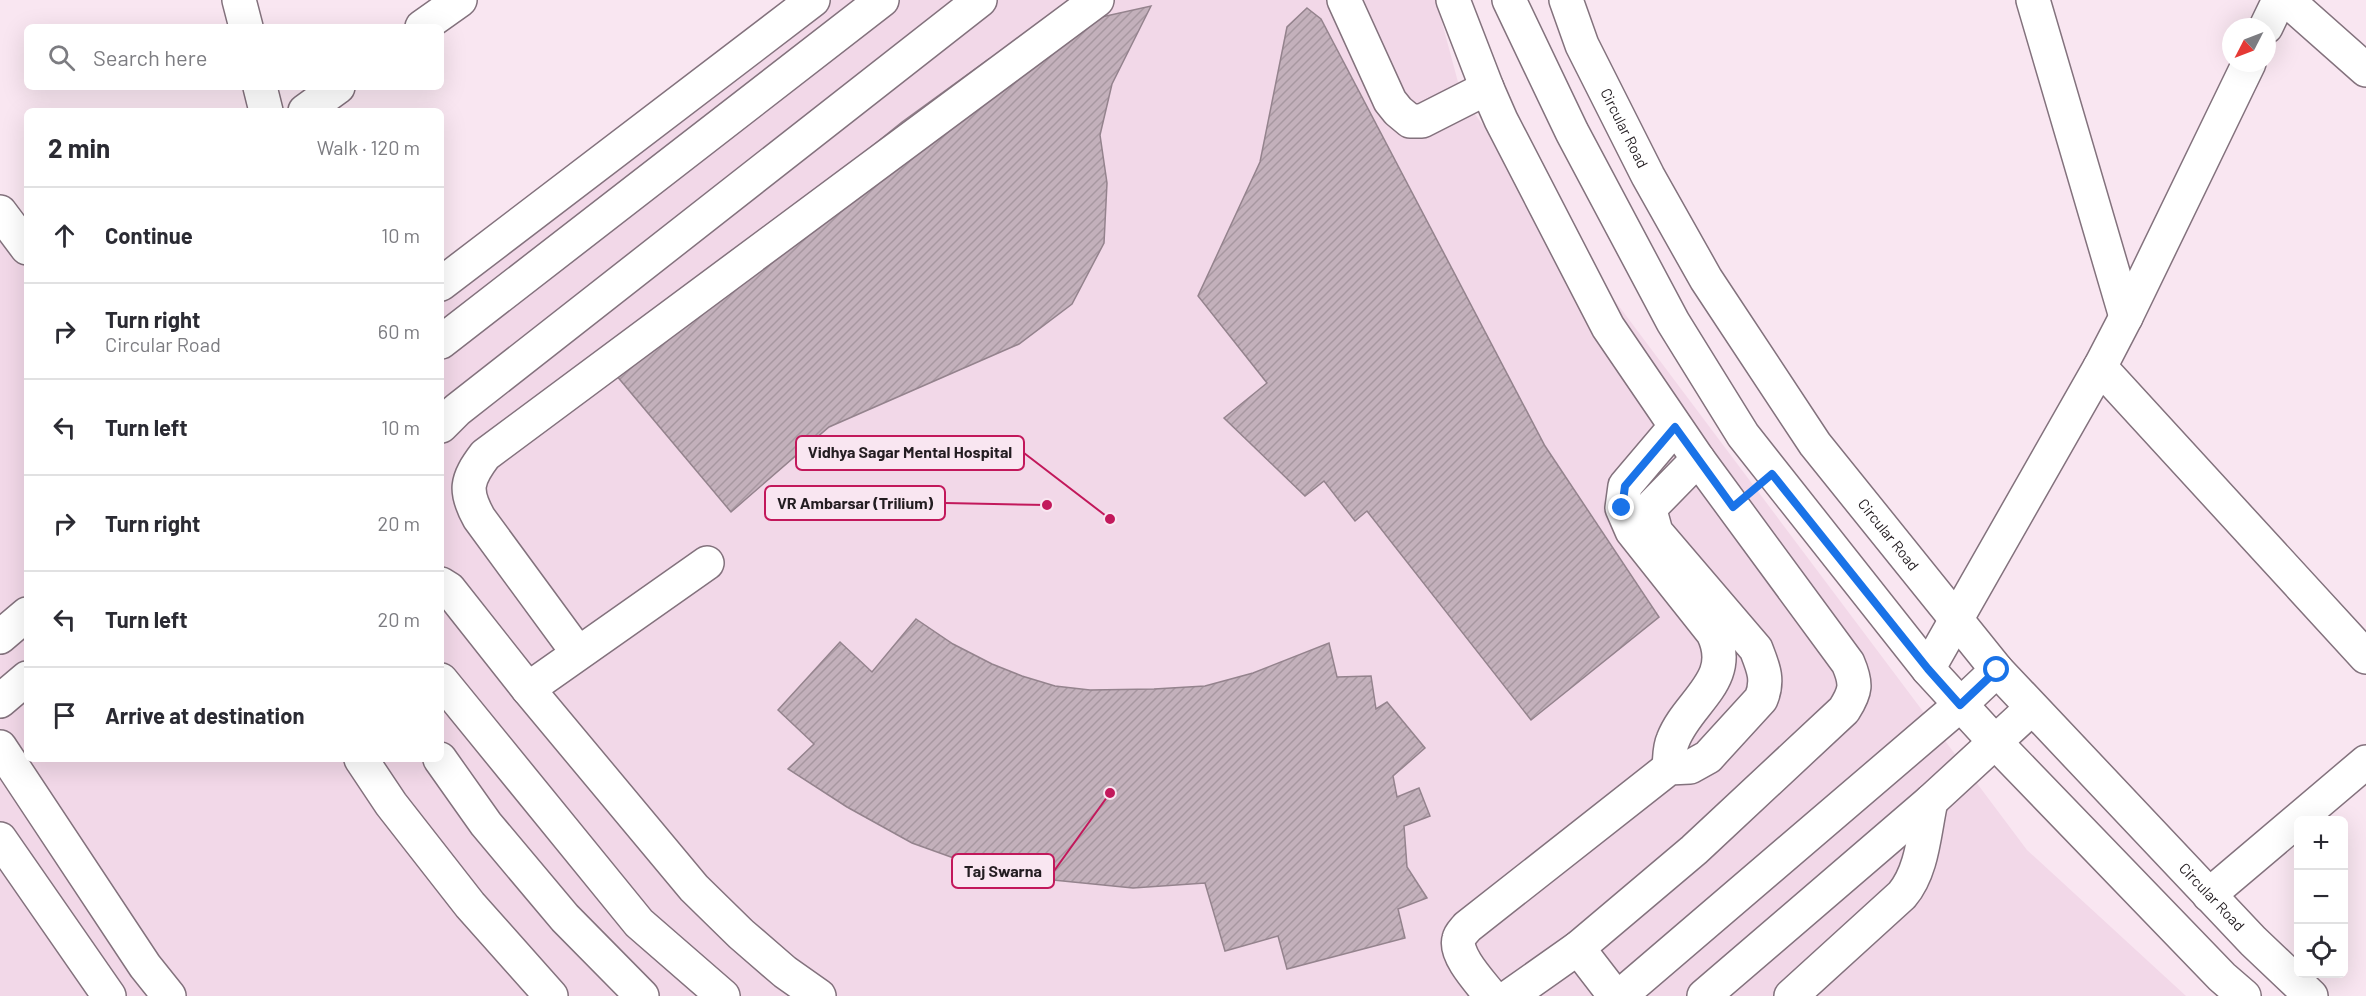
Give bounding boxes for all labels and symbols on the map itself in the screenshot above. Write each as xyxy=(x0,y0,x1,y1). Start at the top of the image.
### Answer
north arrow xyxy=(2222,18,2276,72)
street label: Circular Road xyxy=(1597,85,1652,171)
callout: Vidhya Sagar Mental Hospital xyxy=(796,436,1024,470)
text: Vidhya Sagar Mental Hospital xyxy=(808,442,1012,461)
callout: VR Ambarsar (Trilium) xyxy=(765,486,945,520)
text: VR Ambarsar (Trilium) xyxy=(777,493,934,512)
route end xyxy=(1608,494,1634,520)
street label: Circular Road xyxy=(1855,495,1923,574)
route start xyxy=(1983,656,2009,682)
callout: Taj Swarna xyxy=(952,854,1054,888)
street label: Circular Road xyxy=(2176,859,2249,934)
text: Taj Swarna xyxy=(964,861,1042,880)

